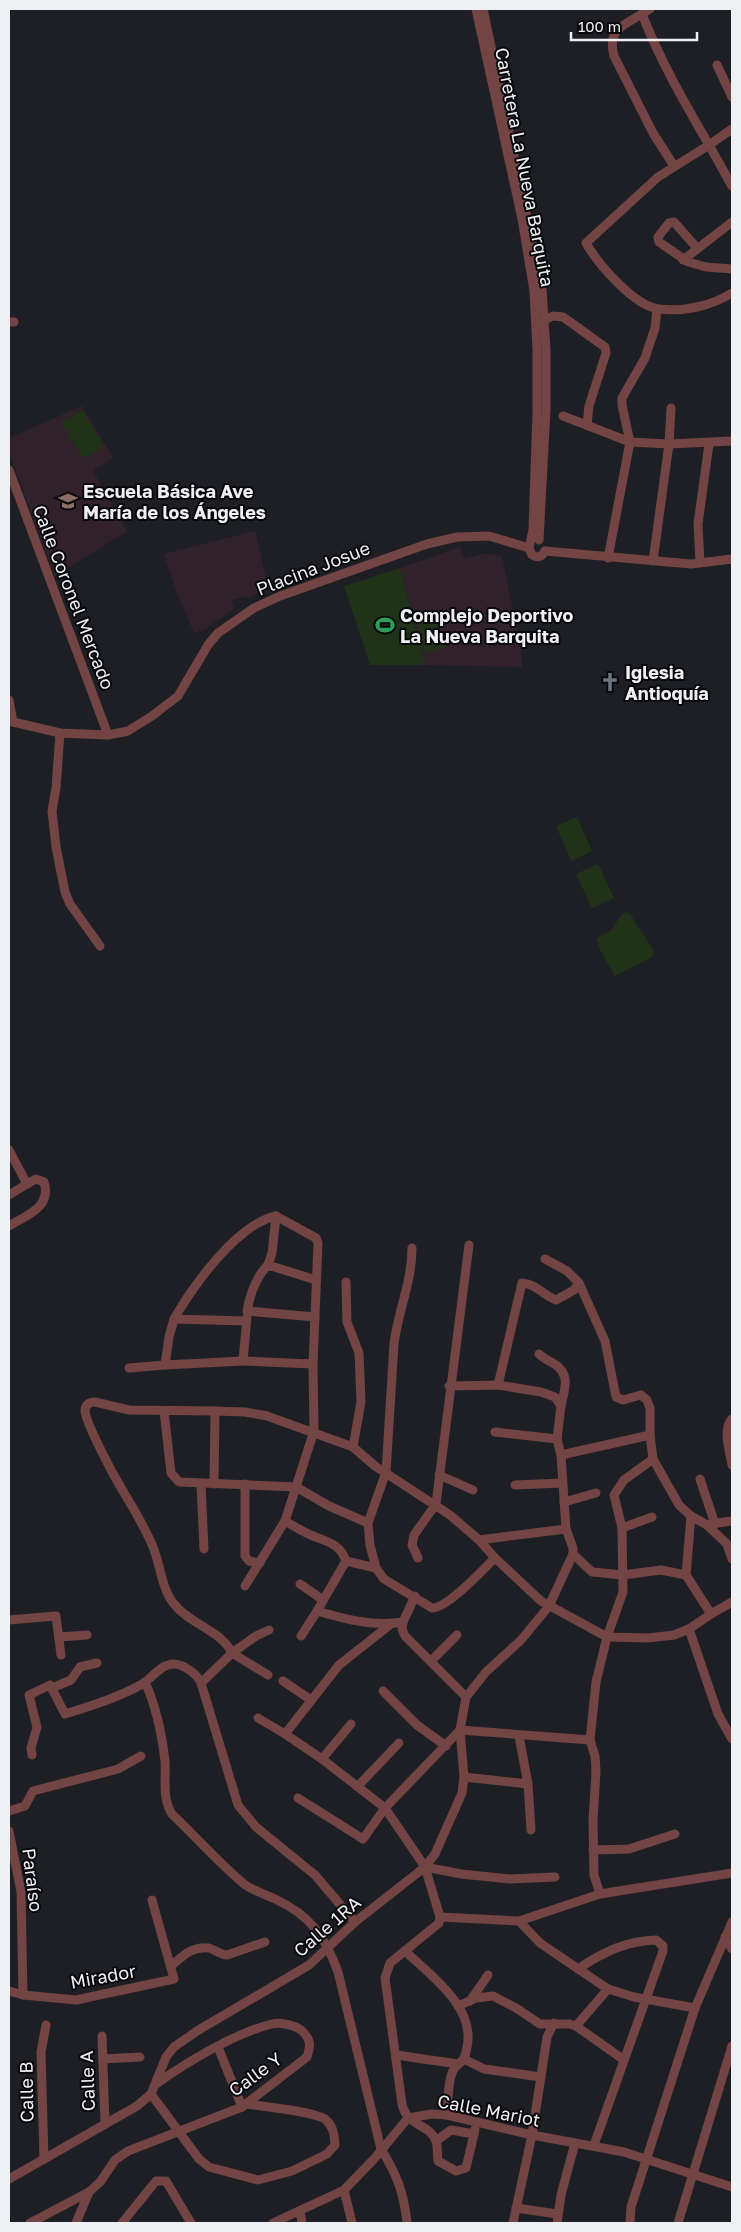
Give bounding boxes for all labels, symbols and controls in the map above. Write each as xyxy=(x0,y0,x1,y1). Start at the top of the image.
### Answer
scale bar xyxy=(571,10,697,42)
text: 100 m xyxy=(578,17,621,35)
street label: Carretera La Nueva Barquita xyxy=(491,46,559,288)
place label: Escuela Básica Ave María de los Ángeles xyxy=(83,480,266,523)
school or university icon: Escuela Básica Ave María de los Ángeles xyxy=(57,490,79,512)
street label: Calle Coronel Mercado xyxy=(29,502,119,692)
street label: Placina Josue xyxy=(253,536,373,600)
place label: Complejo Deportivo La Nueva Barquita xyxy=(400,604,574,647)
sports icon: Complejo Deportivo La Nueva Barquita xyxy=(374,614,396,636)
place label: Iglesia Antioquía xyxy=(625,661,709,704)
church icon: Iglesia Antioquía xyxy=(599,671,621,693)
street label: Paraíso xyxy=(18,1847,48,1913)
street label: Calle 1RA xyxy=(289,1891,365,1961)
street label: Mirador xyxy=(68,1959,138,1993)
street label: Calle Y xyxy=(224,2047,286,2101)
street label: Calle A xyxy=(75,2050,99,2112)
street label: Calle B xyxy=(14,2061,38,2123)
street label: Calle Mariot xyxy=(436,2089,542,2131)

